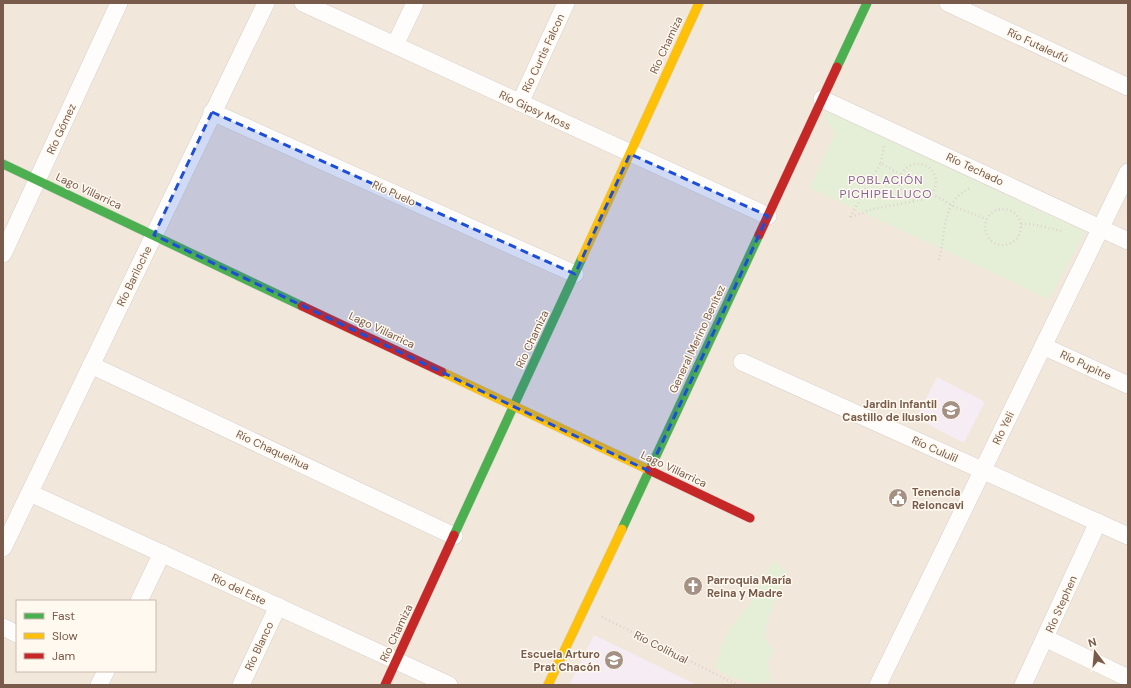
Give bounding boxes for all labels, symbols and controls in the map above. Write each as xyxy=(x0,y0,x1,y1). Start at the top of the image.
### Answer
street label: Río Curtis Falcon xyxy=(519,11,567,95)
street label: Río Chamiza xyxy=(647,14,685,76)
street label: Río Futaleufú xyxy=(1005,25,1071,65)
street label: Río Gipsy Moss xyxy=(497,87,573,133)
street label: Río Gómez xyxy=(43,101,79,157)
street label: Río Techado xyxy=(944,150,1006,188)
street label: Lago Villarrica xyxy=(54,170,124,212)
district label: POBLACIÓN PICHIPELLUCO xyxy=(839,172,933,202)
street label: Río Puelo xyxy=(370,177,418,209)
street label: Río Bariloche xyxy=(113,243,155,309)
street label: General Merino Benítez xyxy=(666,283,728,395)
street label: Río Chamiza xyxy=(513,308,551,370)
street label: Lago Villarrica xyxy=(347,309,417,351)
street label: Río Pupitre xyxy=(1058,347,1114,383)
place label: Jardin Infantil Castillo de ilusion xyxy=(842,397,937,424)
school or university icon: Jardin Infantil Castillo de ilusion xyxy=(940,399,962,421)
street label: Río Yeli xyxy=(989,409,1017,447)
street label: Río Chaqueihua xyxy=(234,427,312,473)
street label: Río Cululil xyxy=(910,433,960,465)
street label: Lago Villarrica xyxy=(639,448,709,490)
place label: Tenencia Reloncavi xyxy=(912,485,964,512)
public building icon: Tenencia Reloncavi xyxy=(887,487,909,509)
street label: Río del Este xyxy=(209,570,269,608)
place label: Parroquia María Reina y Madre xyxy=(707,573,792,600)
street label: Río Stephen xyxy=(1042,573,1080,635)
church icon: Parroquia María Reina y Madre xyxy=(682,575,704,597)
legend xyxy=(16,600,156,672)
street label: Río Chamiza xyxy=(377,602,415,664)
text: Fast xyxy=(52,608,75,624)
street label: Río Blanco xyxy=(242,619,276,673)
street label: Río Colihual xyxy=(632,627,690,667)
text: Slow xyxy=(52,628,78,644)
north arrow xyxy=(1075,632,1115,672)
text: N xyxy=(1086,635,1098,650)
place label: Escuela Arturo Prat Chacón xyxy=(521,647,600,674)
text: Jam xyxy=(52,648,75,664)
school or university icon: Escuela Arturo Prat Chacón xyxy=(603,649,625,671)

